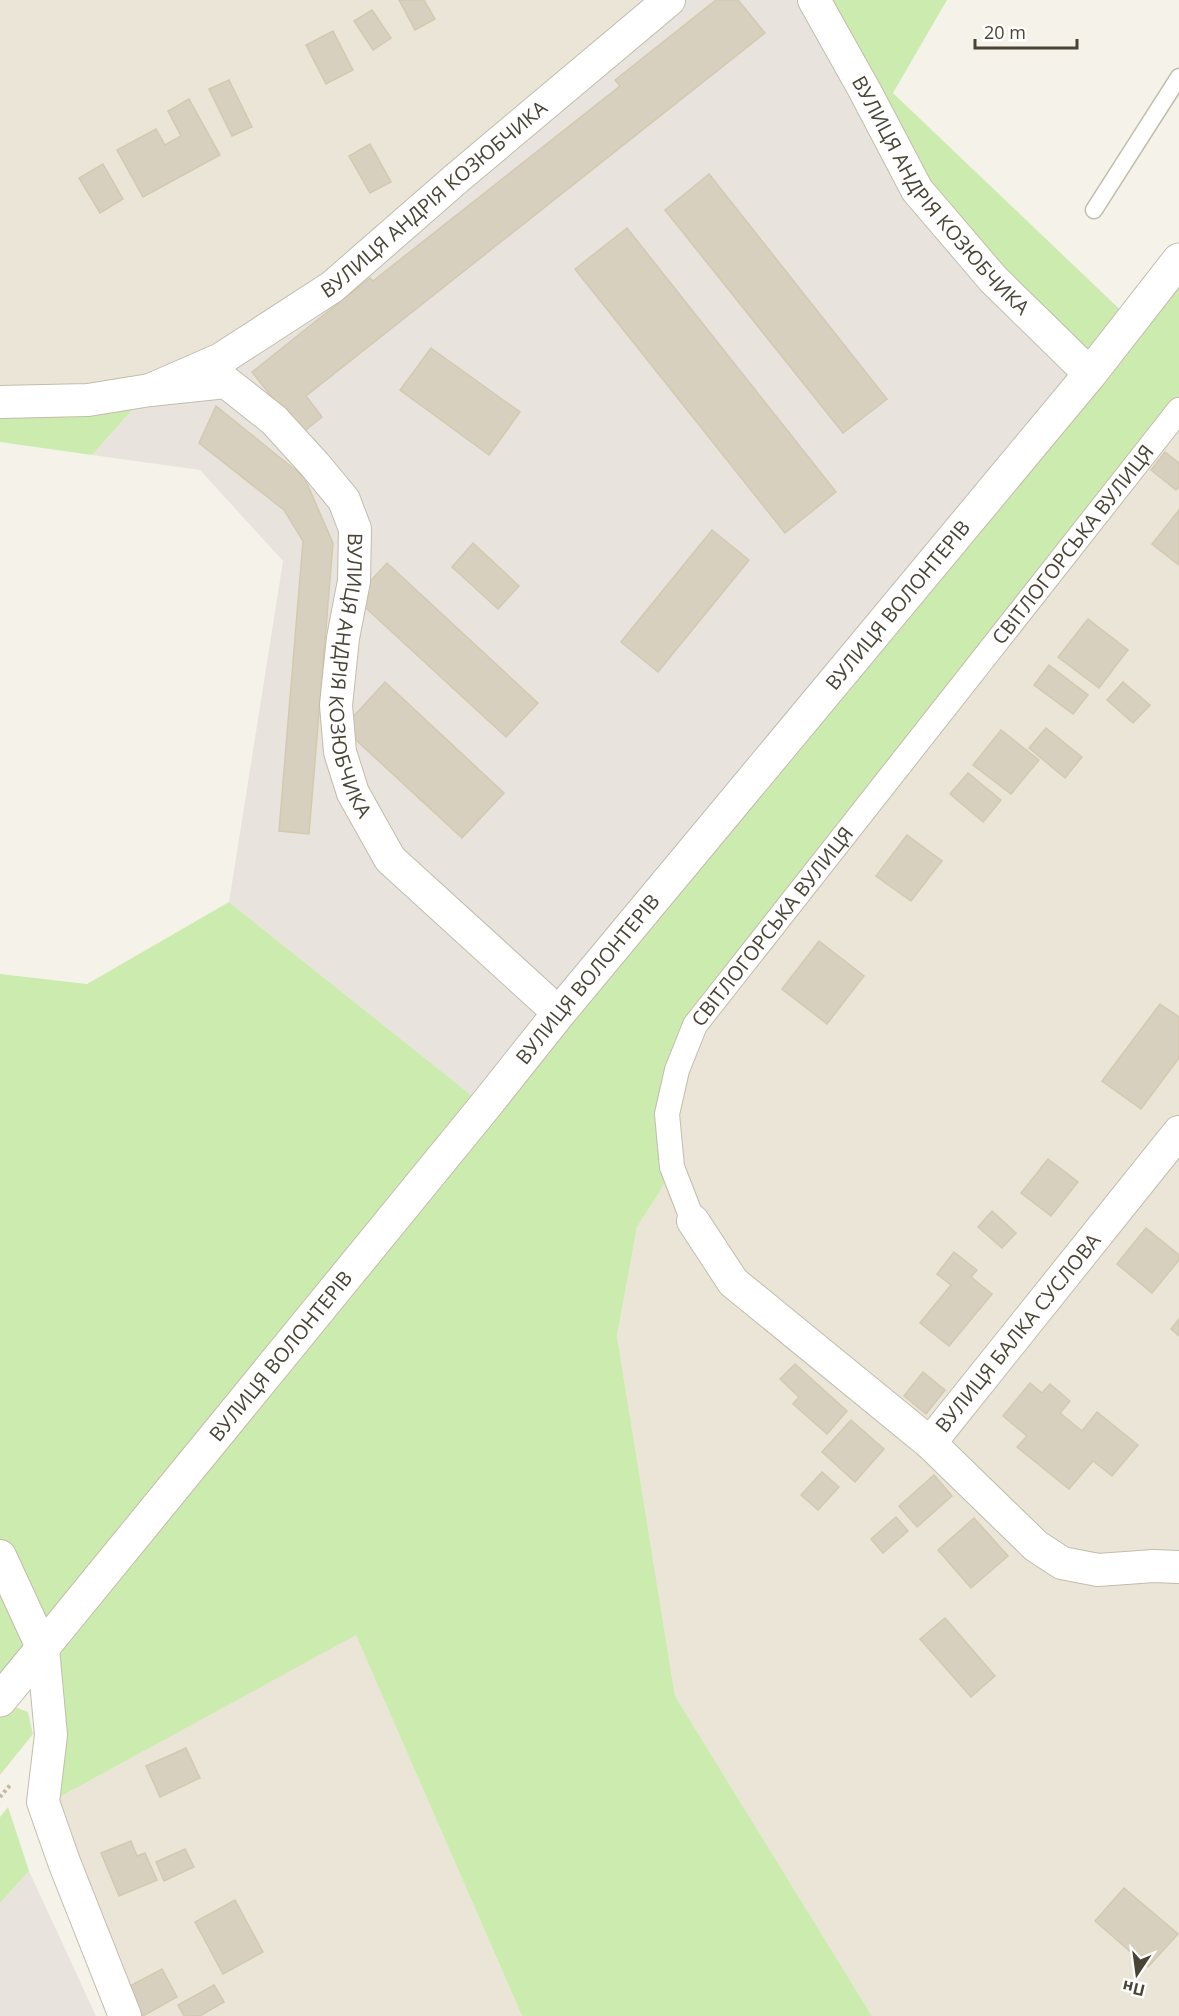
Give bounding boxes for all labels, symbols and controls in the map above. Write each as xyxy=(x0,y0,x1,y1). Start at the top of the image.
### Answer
scale bar xyxy=(975,12,1077,50)
text: 20 m xyxy=(984,20,1026,44)
street label: ВУЛИЦЯ АНДРІЯ КОЗЮБЧИКА xyxy=(846,71,1036,321)
street label: ВУЛИЦЯ АНДРІЯ КОЗЮБЧИКА xyxy=(315,94,553,304)
street label: СВІТЛОГОРСЬКА ВУЛИЦЯ xyxy=(986,439,1160,650)
street label: ВУЛИЦЯ ВОЛОНТЕРІВ xyxy=(819,514,976,695)
street label: ВУЛИЦЯ АНДРІЯ КОЗЮБЧИКА xyxy=(323,533,378,823)
street label: СВІТЛОГОРСЬКА ВУЛИЦЯ xyxy=(685,821,859,1032)
street label: ВУЛИЦЯ ВОЛОНТЕРІВ xyxy=(509,888,665,1070)
street label: ВУЛИЦЯ БАЛКА СУСЛОВА xyxy=(929,1227,1107,1438)
street label: ВУЛИЦЯ ВОЛОНТЕРІВ xyxy=(203,1265,358,1447)
north arrow xyxy=(1107,1944,1167,2004)
text: Пн xyxy=(1120,1975,1147,2002)

